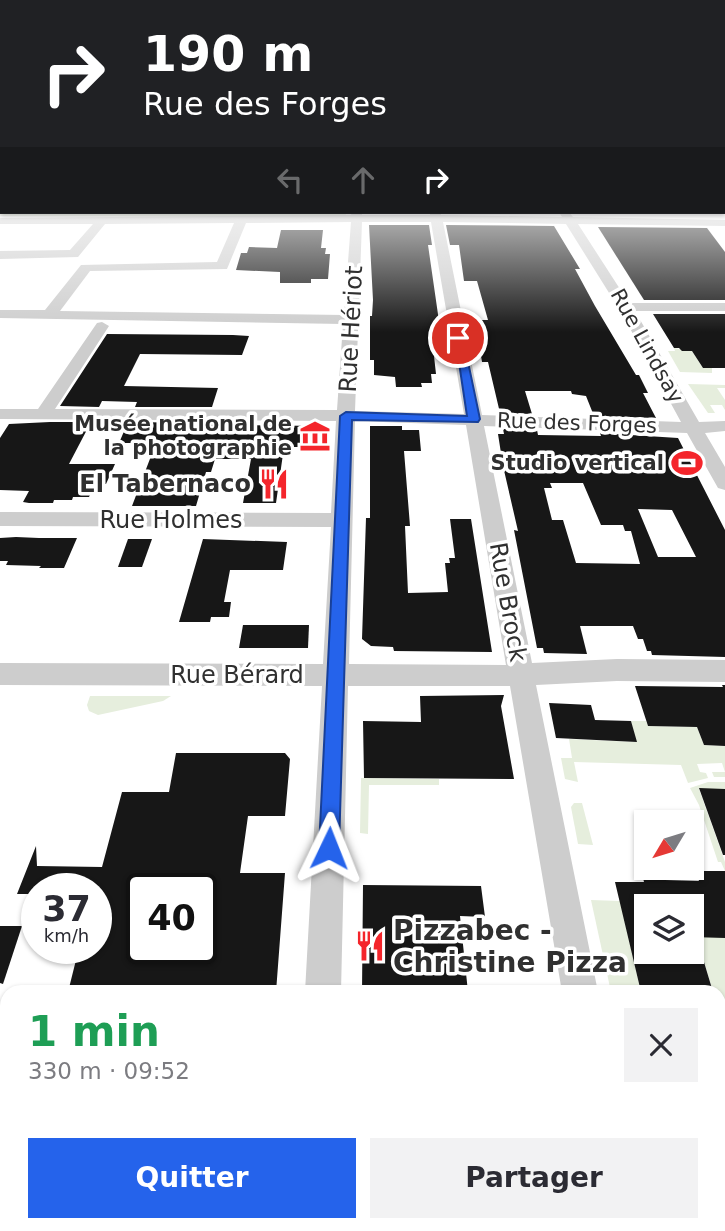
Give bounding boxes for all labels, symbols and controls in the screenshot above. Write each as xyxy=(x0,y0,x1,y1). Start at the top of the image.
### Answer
text: 190 m xyxy=(143,26,313,83)
icon: right xyxy=(28,28,119,119)
text: Rue des Forges xyxy=(143,85,387,123)
icon: left xyxy=(271,161,309,199)
icon: ahead xyxy=(344,161,382,199)
icon: right xyxy=(417,161,455,199)
street label: Rue Hériot xyxy=(334,265,368,393)
street label: Rue Lindsay xyxy=(606,285,688,407)
pin xyxy=(428,308,488,368)
icon: arrive xyxy=(439,319,477,357)
street label: Rue des Forges xyxy=(497,408,657,438)
place label: Musée national de la photographie xyxy=(74,412,292,460)
museum icon: Musée national de la photographie xyxy=(298,419,332,453)
sports icon: Studio vertical xyxy=(670,446,704,480)
place label: Studio vertical xyxy=(491,451,664,475)
restaurant icon: El Tabernaco xyxy=(257,467,291,501)
place label: El Tabernaco xyxy=(79,470,251,498)
street label: Rue Holmes xyxy=(99,506,243,534)
street label: Rue Brock xyxy=(484,540,532,664)
street label: Rue Bérard xyxy=(170,661,304,689)
north arrow xyxy=(634,810,704,880)
map controls xyxy=(634,810,704,964)
position arrow xyxy=(292,811,366,885)
speed limit sign: 40 xyxy=(126,873,217,964)
text: 37 xyxy=(42,889,91,929)
button: layers xyxy=(634,894,704,964)
place label: Pizzabec - Christine Pizza xyxy=(393,914,627,979)
text: km/h xyxy=(44,925,89,946)
restaurant icon: Pizzabec - Christine Pizza xyxy=(353,929,387,963)
text: 1 min xyxy=(28,1007,160,1056)
button: close xyxy=(624,1008,698,1082)
text: 330 m · 09:52 xyxy=(28,1058,190,1084)
button: Quitter xyxy=(28,1138,356,1218)
button: Partager xyxy=(370,1138,698,1218)

